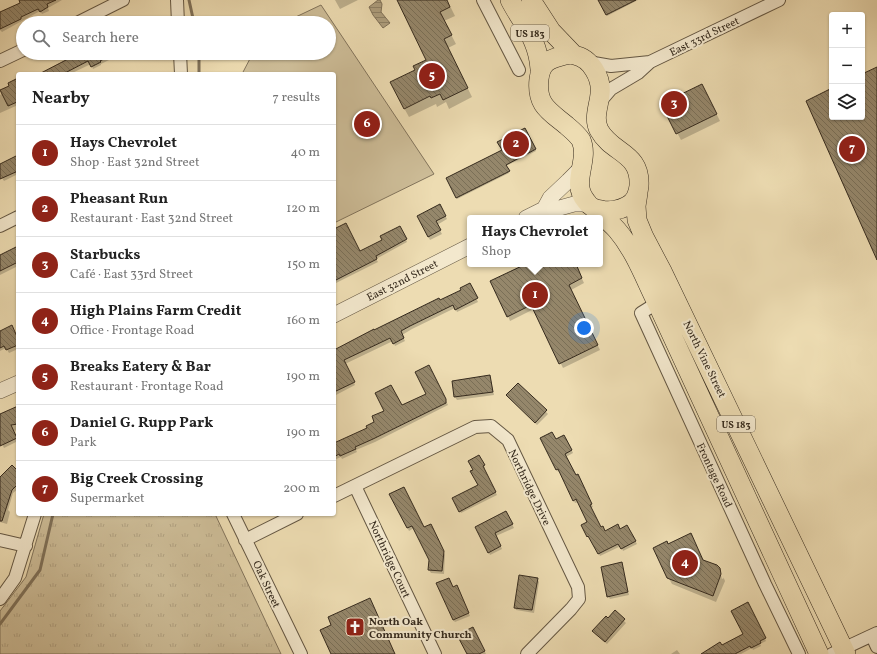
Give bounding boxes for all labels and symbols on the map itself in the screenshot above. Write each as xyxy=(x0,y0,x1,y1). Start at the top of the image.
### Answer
street label: East 33rd Street xyxy=(667,14,742,61)
road number: US 183 xyxy=(511,25,549,41)
pin: 5 xyxy=(419,61,445,91)
pin: 3 xyxy=(661,89,687,119)
pin: 6 xyxy=(354,109,380,139)
pin: 2 xyxy=(503,129,529,159)
pin: 7 xyxy=(839,134,865,164)
street label: East 32nd Street xyxy=(364,257,441,306)
pin: 1 xyxy=(522,280,548,310)
your location xyxy=(574,318,594,338)
street label: North Vine Street xyxy=(678,319,729,401)
road number: US 183 xyxy=(717,416,755,432)
street label: Frontage Road xyxy=(692,441,735,511)
street label: Northridge Drive xyxy=(504,447,554,528)
street label: Northridge Court xyxy=(364,518,413,601)
pin: 4 xyxy=(672,548,698,578)
street label: Oak Street xyxy=(248,559,283,611)
place label: North Oak Community Church xyxy=(369,615,472,643)
church icon: North Oak Community Church xyxy=(344,616,366,638)

